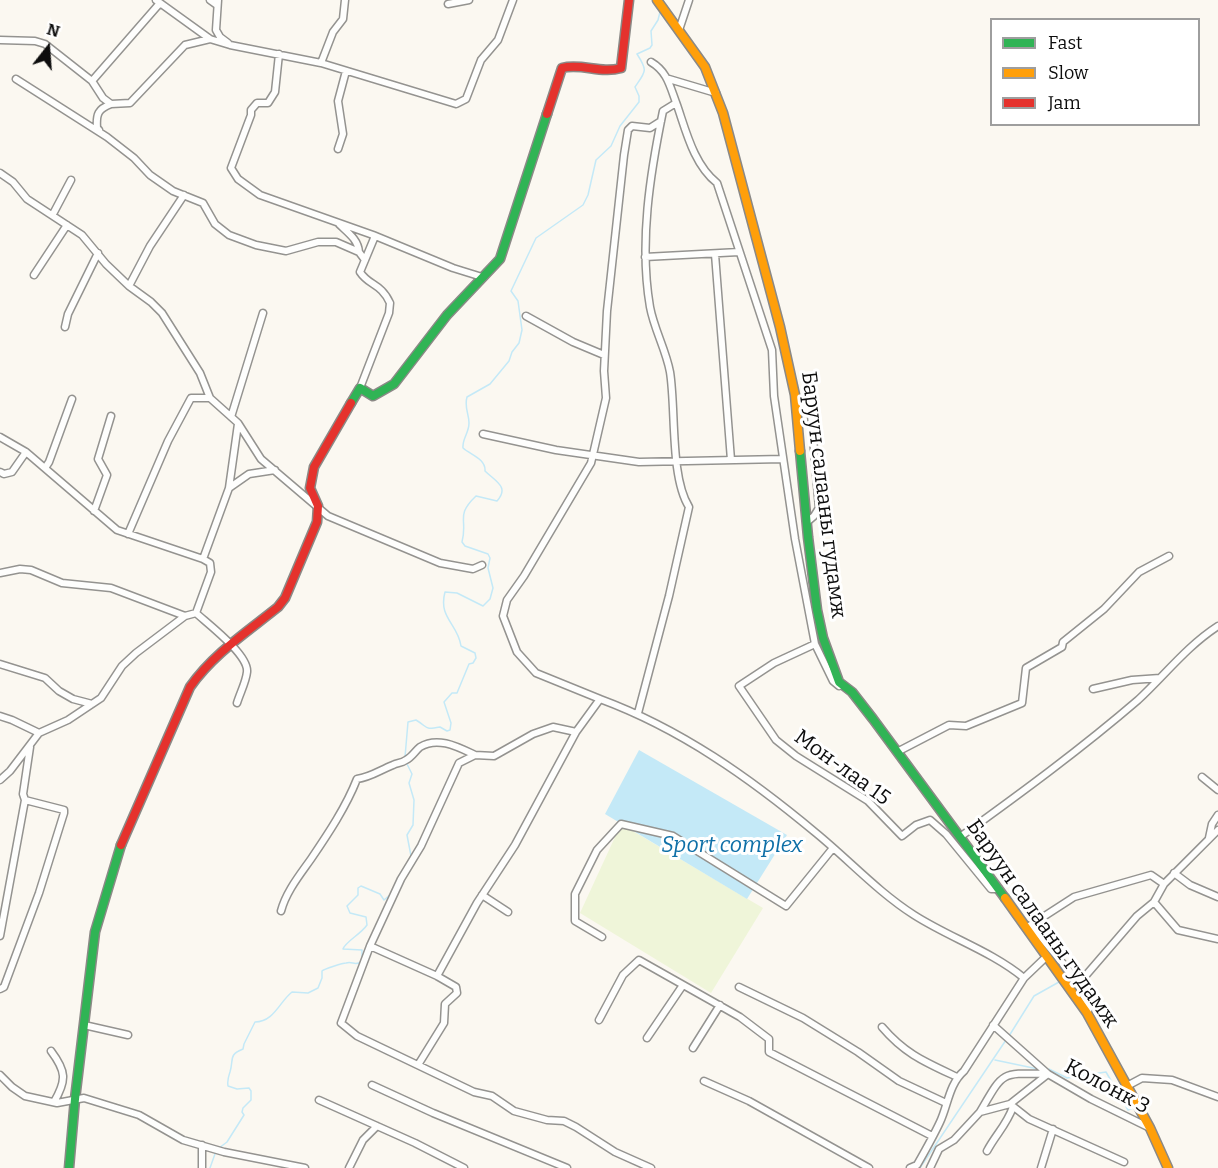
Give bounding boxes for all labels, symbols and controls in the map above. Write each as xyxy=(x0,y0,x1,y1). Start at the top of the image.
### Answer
north arrow xyxy=(18,18,78,78)
legend xyxy=(990,18,1200,126)
text: N xyxy=(45,19,62,41)
text: Fast xyxy=(1048,32,1083,54)
text: Slow xyxy=(1048,62,1088,84)
text: Jam xyxy=(1048,92,1081,114)
street label: Баруун салааны гудамж xyxy=(795,370,851,620)
street label: Мон-лаа 15 xyxy=(789,725,895,811)
street label: Баруун салааны гудамж xyxy=(960,815,1124,1033)
water label: Sport complex xyxy=(661,833,803,859)
street label: Колонк 3 xyxy=(1060,1054,1154,1120)

